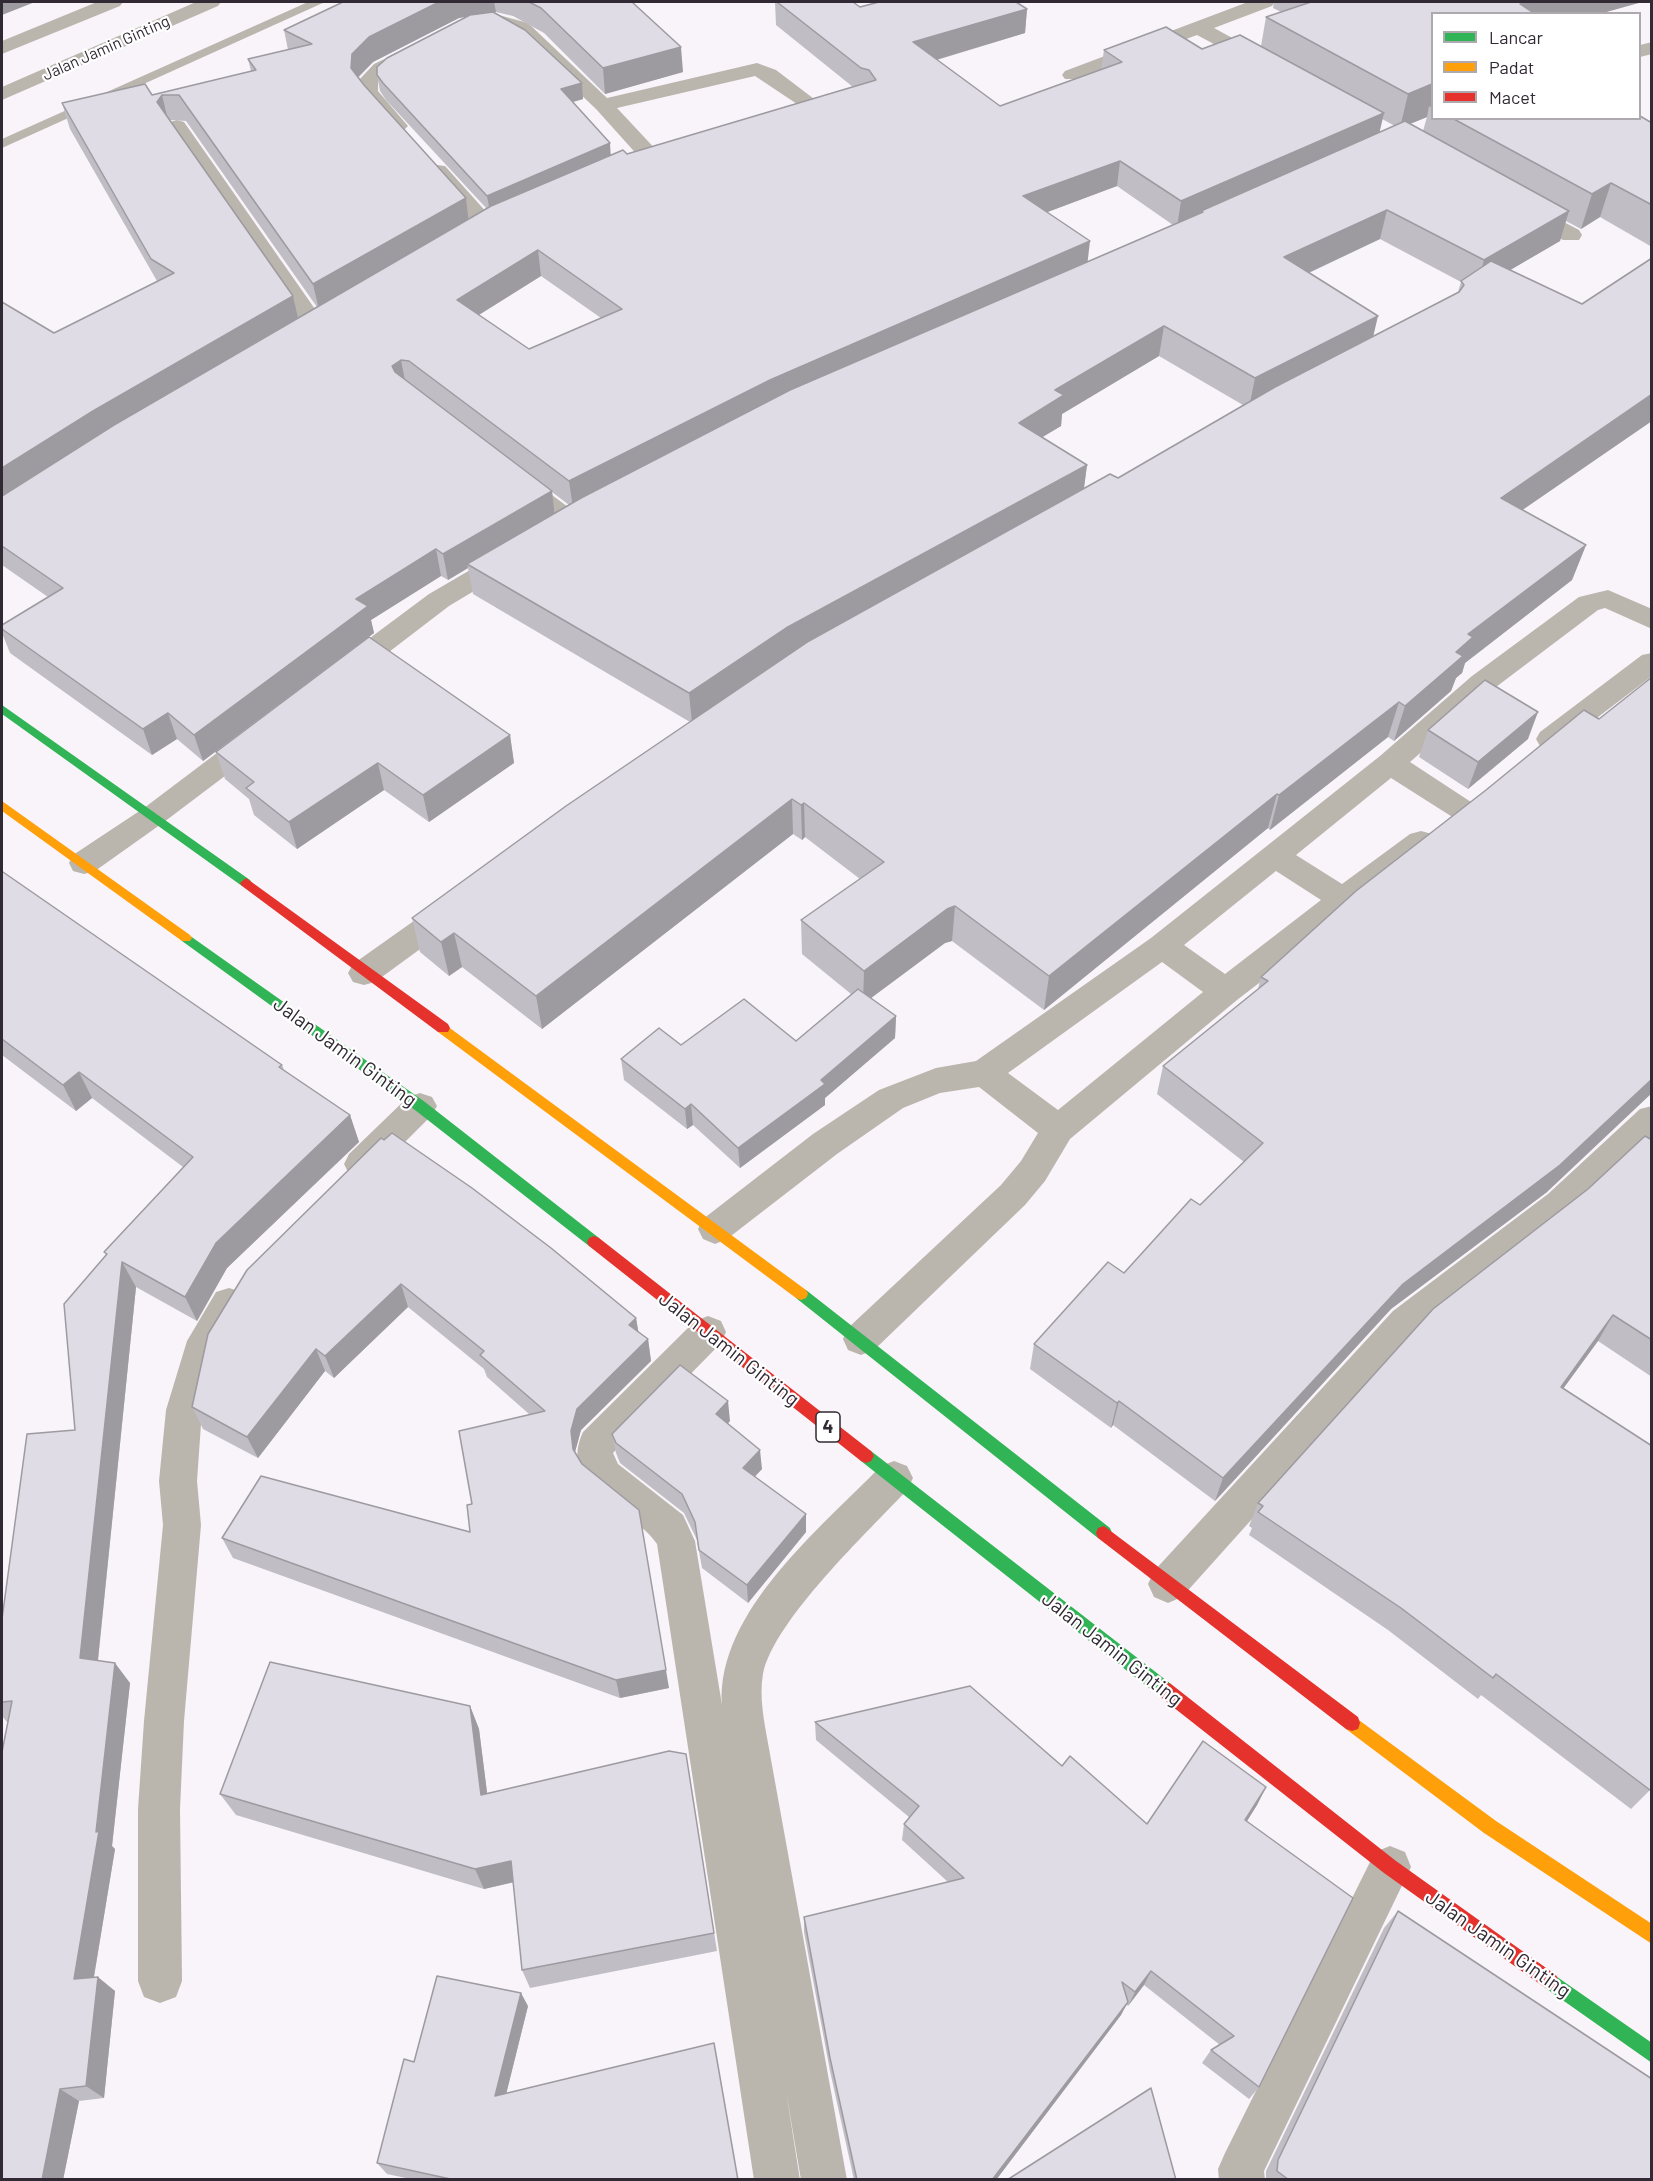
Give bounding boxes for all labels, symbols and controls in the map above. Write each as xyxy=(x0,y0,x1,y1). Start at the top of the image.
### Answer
street label: Jalan Jamin Ginting xyxy=(39,11,173,85)
legend xyxy=(1431,12,1641,120)
text: Lancar xyxy=(1489,26,1543,48)
text: Padat xyxy=(1489,56,1534,78)
text: Macet xyxy=(1489,86,1536,108)
street label: Jalan Jamin Ginting xyxy=(269,992,421,1112)
street label: Jalan Jamin Ginting xyxy=(654,1287,804,1411)
road number: 4 xyxy=(816,1412,840,1442)
street label: Jalan Jamin Ginting xyxy=(1037,1587,1187,1711)
street label: Jalan Jamin Ginting xyxy=(1421,1885,1575,2003)

